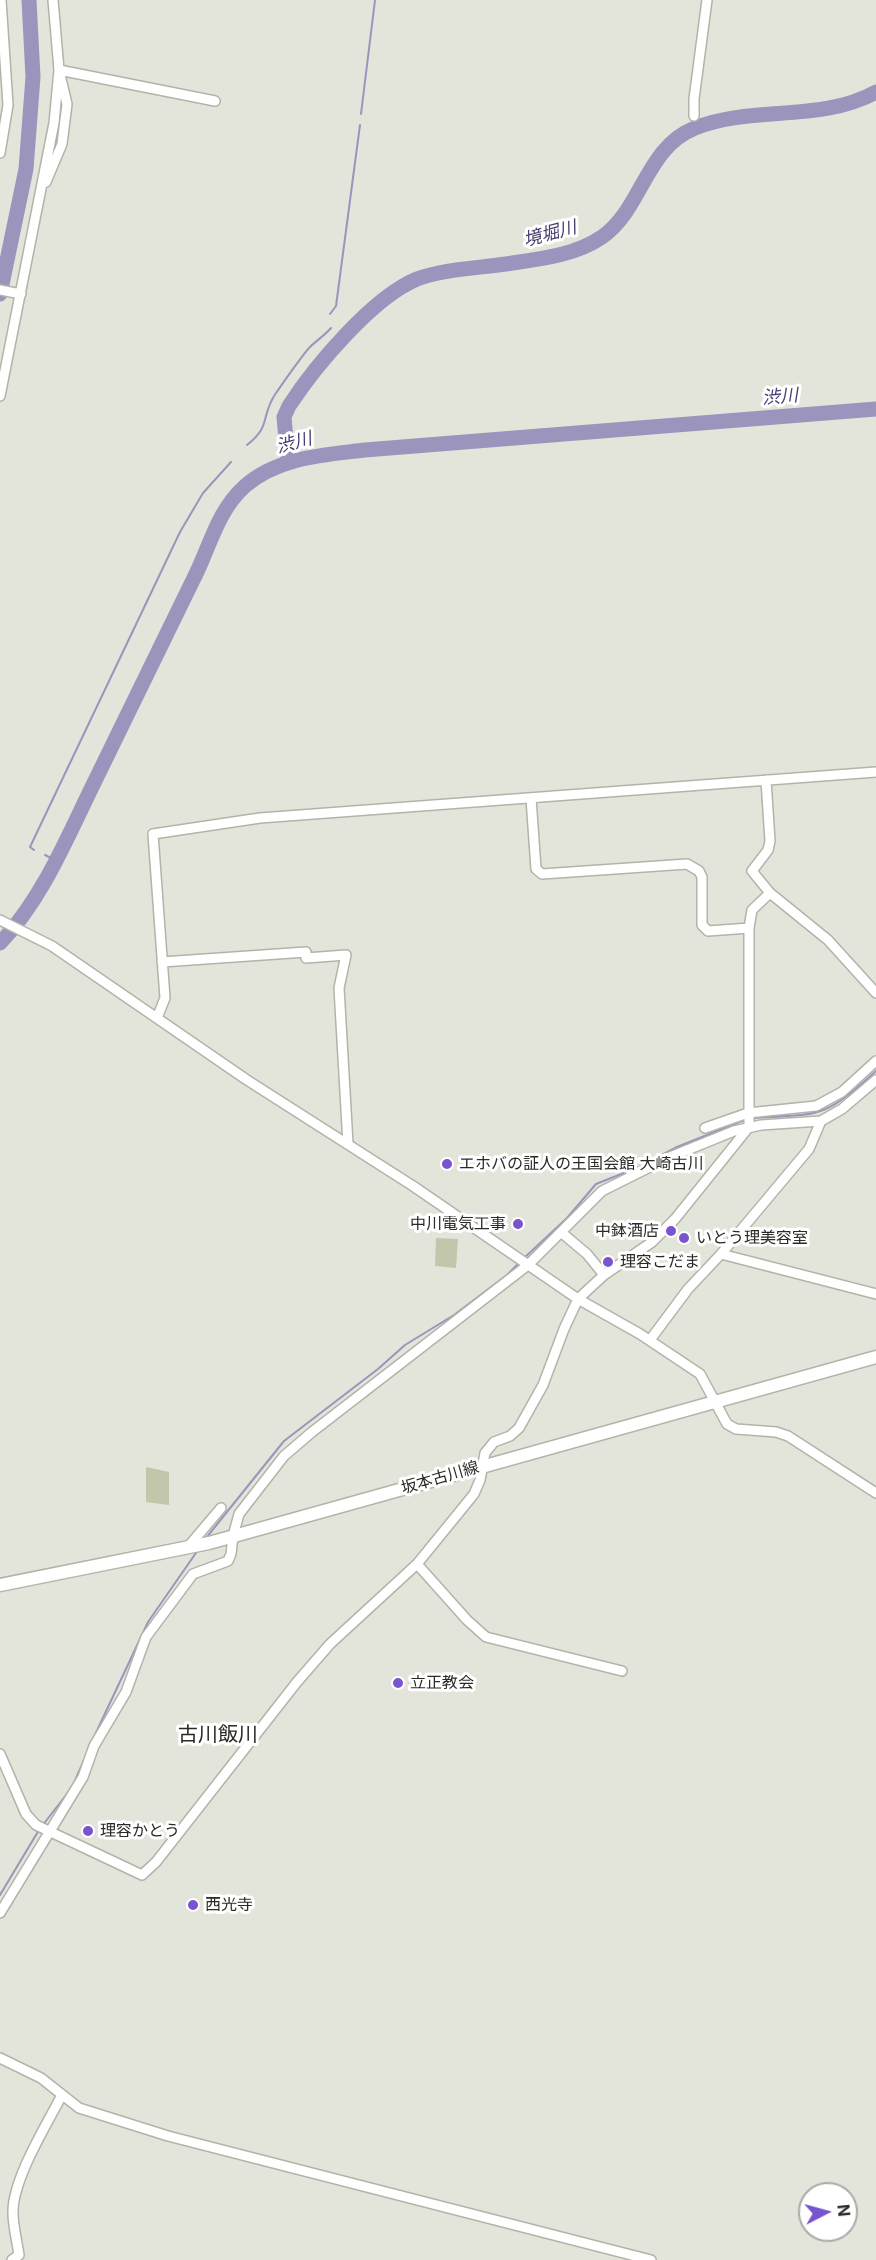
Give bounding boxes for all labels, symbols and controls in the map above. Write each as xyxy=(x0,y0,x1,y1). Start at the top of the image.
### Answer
water label: 境堀川 xyxy=(521,217,579,251)
water label: 渋川 xyxy=(761,385,799,409)
water label: 渋川 xyxy=(274,428,314,458)
place label: エホバの証人の王国会館 大崎古川 xyxy=(459,1154,703,1174)
marker: エホバの証人の王国会館 大崎古川 xyxy=(440,1157,454,1171)
place label: 中川電気工事 xyxy=(410,1214,506,1234)
marker: 中川電気工事 xyxy=(511,1217,525,1231)
place label: 中鉢酒店 xyxy=(595,1221,659,1241)
marker: 中鉢酒店 xyxy=(664,1224,678,1238)
place label: いとう理美容室 xyxy=(696,1228,808,1248)
marker: いとう理美容室 xyxy=(677,1231,691,1245)
place label: 理容こだま xyxy=(620,1252,700,1272)
marker: 理容こだま xyxy=(601,1255,615,1269)
street label: 坂本古川線 xyxy=(399,1458,481,1498)
place label: 立正教会 xyxy=(410,1673,474,1693)
marker: 立正教会 xyxy=(391,1676,405,1690)
district label: 古川飯川 xyxy=(178,1723,258,1747)
place label: 理容かとう xyxy=(100,1821,180,1841)
marker: 理容かとう xyxy=(81,1824,95,1838)
place label: 西光寺 xyxy=(205,1895,253,1915)
marker: 西光寺 xyxy=(186,1898,200,1912)
north arrow xyxy=(798,2182,858,2242)
text: N xyxy=(833,2203,854,2217)

